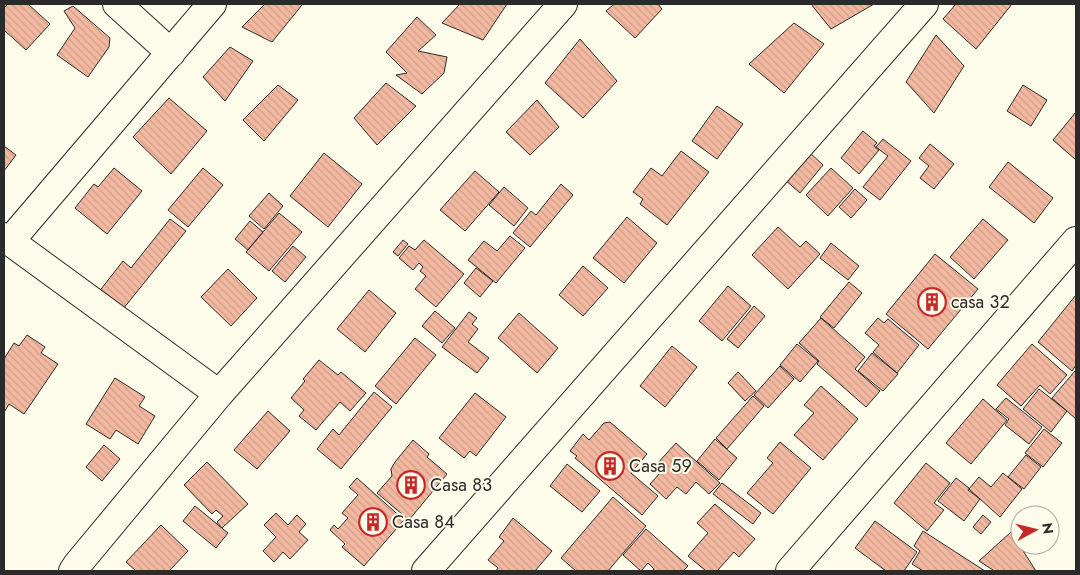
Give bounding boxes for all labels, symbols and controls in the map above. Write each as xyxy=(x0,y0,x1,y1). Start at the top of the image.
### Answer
building icon: casa 32 xyxy=(917,287,947,317)
place label: casa 32 xyxy=(951,289,1010,315)
building icon: Casa 59 xyxy=(595,451,625,481)
place label: Casa 59 xyxy=(629,453,692,479)
building icon: Casa 83 xyxy=(396,470,426,500)
place label: Casa 83 xyxy=(430,472,492,498)
north arrow xyxy=(1010,505,1060,555)
building icon: Casa 84 xyxy=(358,507,388,537)
place label: Casa 84 xyxy=(392,509,455,535)
text: N xyxy=(1037,522,1059,535)

